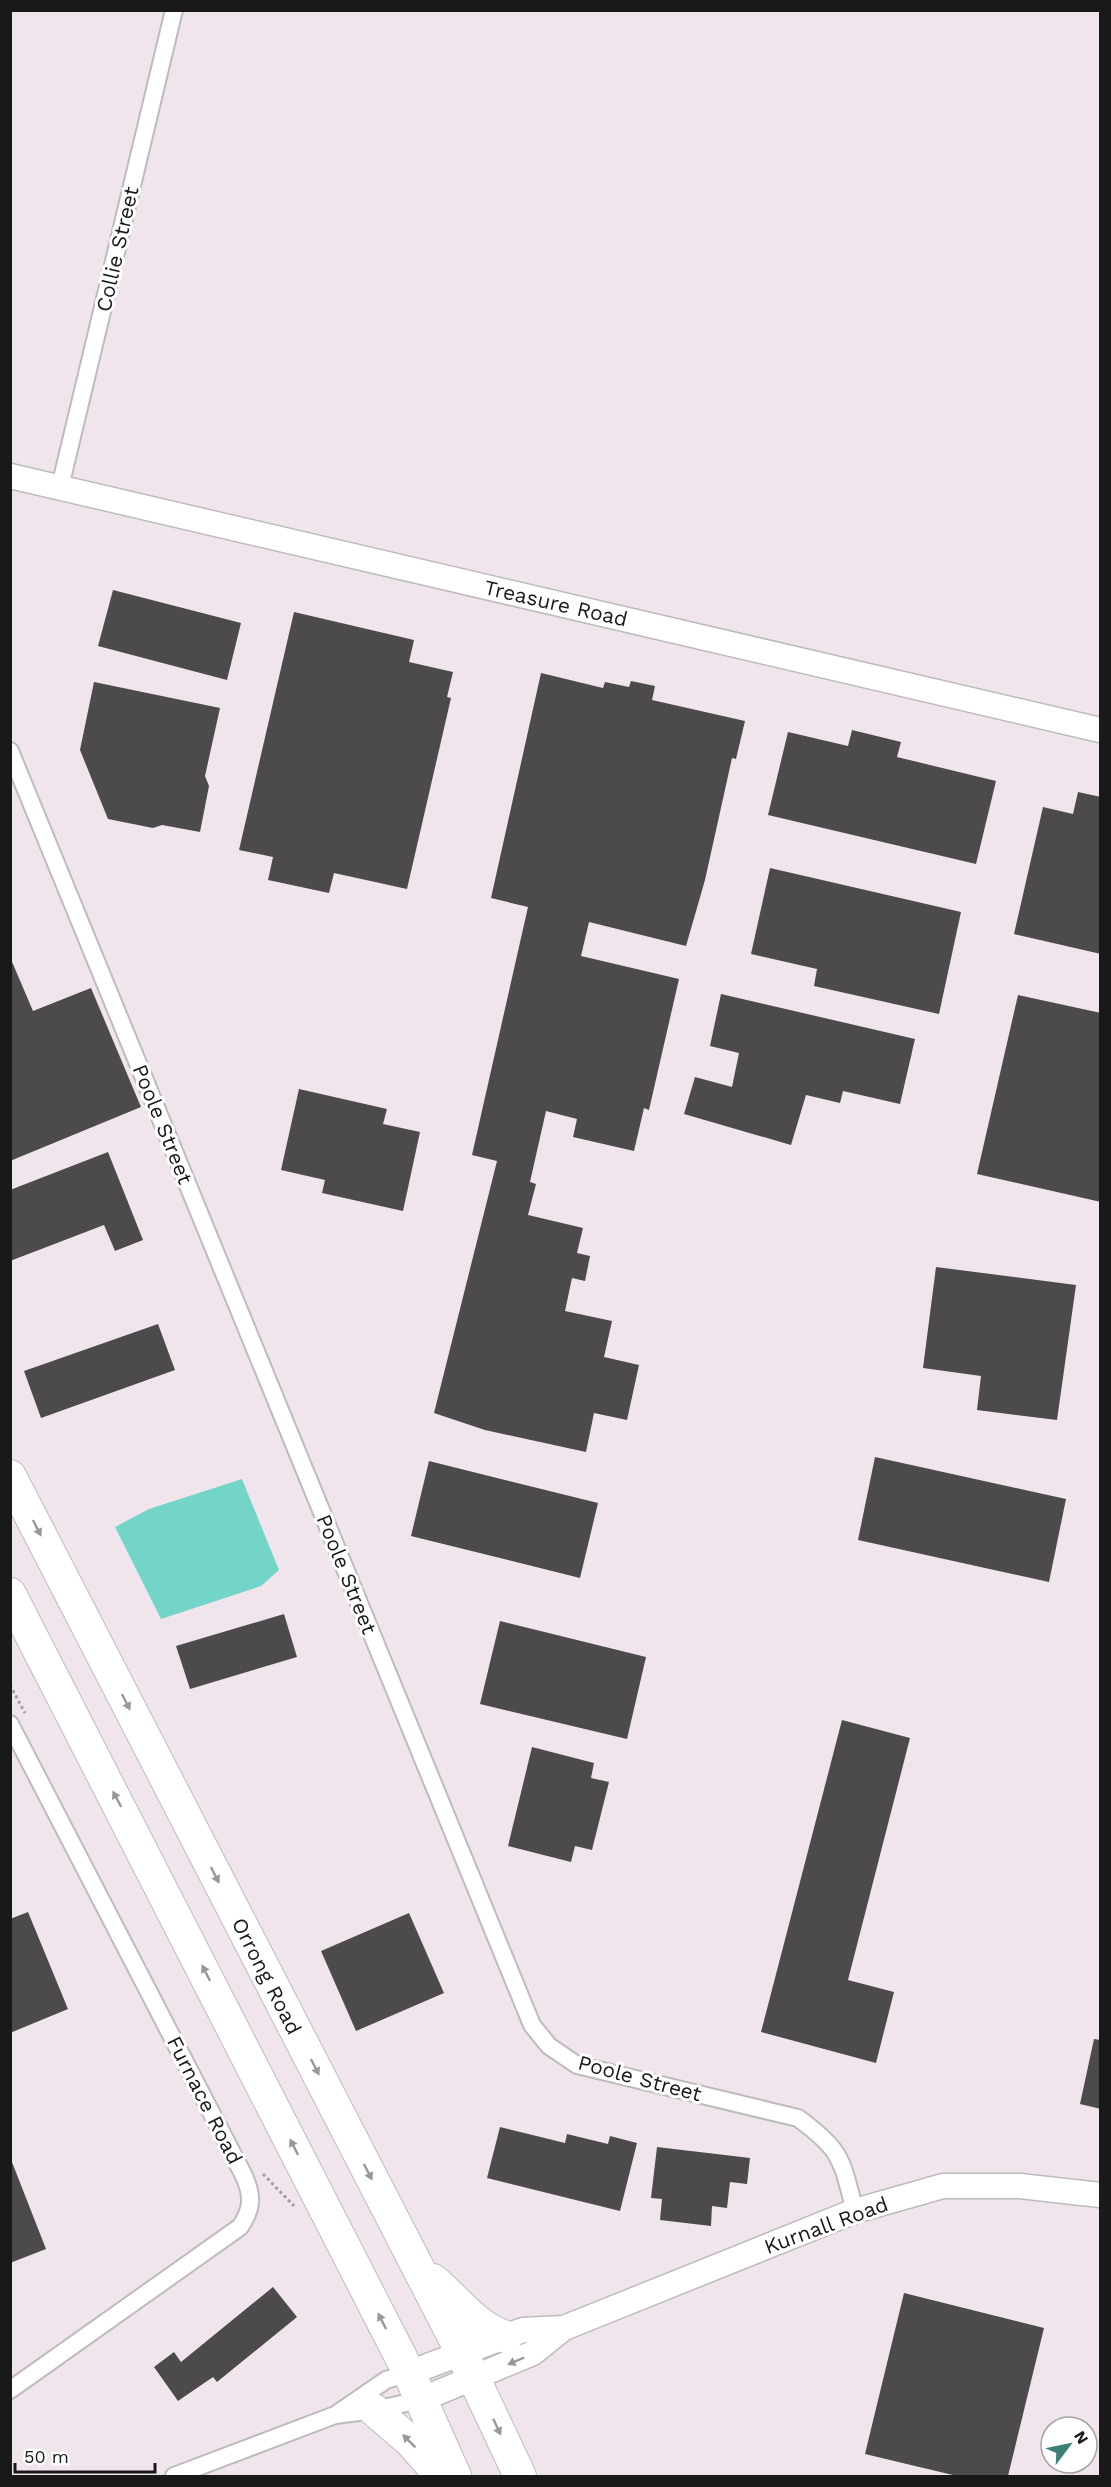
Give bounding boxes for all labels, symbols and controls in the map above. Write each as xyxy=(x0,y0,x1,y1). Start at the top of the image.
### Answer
street label: Collie Street xyxy=(90,184,144,314)
street label: Treasure Road xyxy=(482,574,630,632)
street label: Poole Street xyxy=(128,1061,198,1188)
street label: Poole Street xyxy=(312,1511,382,1638)
one-way arrow xyxy=(32,1520,42,1537)
one-way arrow xyxy=(121,1694,131,1711)
one-way arrow xyxy=(112,1790,122,1807)
one-way arrow xyxy=(210,1867,220,1884)
street label: Orrong Road xyxy=(227,1913,307,2039)
one-way arrow xyxy=(201,1964,210,1981)
street label: Furnace Road xyxy=(162,2032,248,2168)
street label: Poole Street xyxy=(576,2050,705,2107)
one-way arrow xyxy=(310,2059,319,2076)
one-way arrow xyxy=(289,2138,299,2155)
one-way arrow xyxy=(363,2163,373,2181)
street label: Kurnall Road xyxy=(761,2191,891,2259)
one-way arrow xyxy=(377,2312,387,2329)
one-way arrow xyxy=(508,2356,525,2365)
north arrow xyxy=(1039,2415,1099,2475)
one-way arrow xyxy=(493,2419,502,2436)
text: N xyxy=(1070,2427,1092,2447)
one-way arrow xyxy=(403,2435,417,2449)
scale bar xyxy=(15,2436,154,2474)
text: 50 m xyxy=(24,2446,69,2467)

